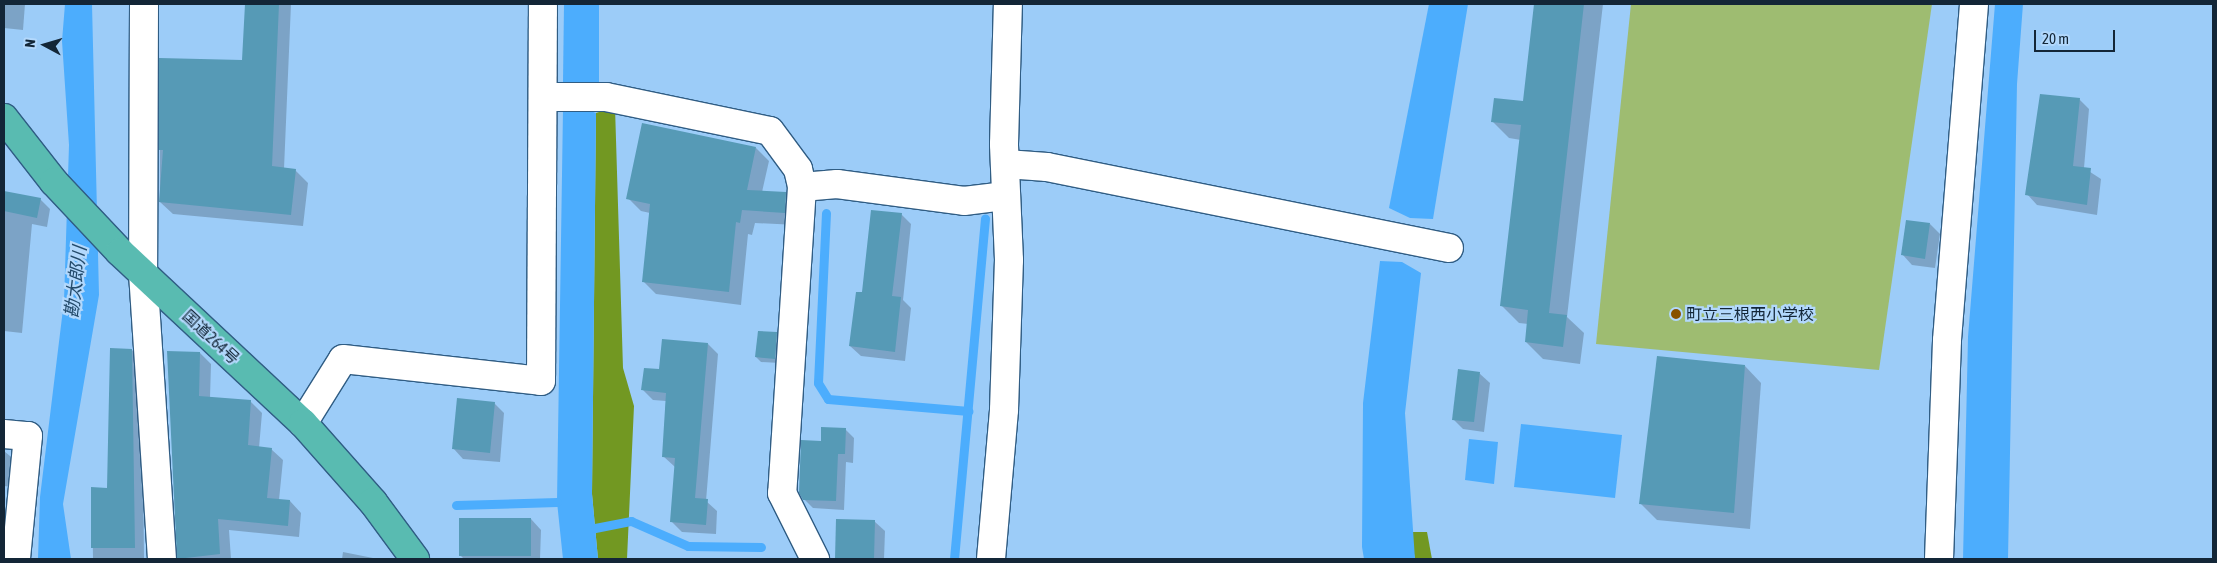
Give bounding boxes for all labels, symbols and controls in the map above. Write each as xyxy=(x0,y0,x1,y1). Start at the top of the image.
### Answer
north arrow xyxy=(20,20,70,70)
scale bar xyxy=(2037,20,2118,52)
text: 20 m xyxy=(2042,30,2069,47)
text: N xyxy=(22,38,38,48)
water label: 勘太郎川 xyxy=(61,245,91,319)
place label: 町立三根西小学校 xyxy=(1686,304,1814,324)
street label: 国道264号 xyxy=(179,306,243,368)
marker: 町立三根西小学校 xyxy=(1670,308,1682,320)

